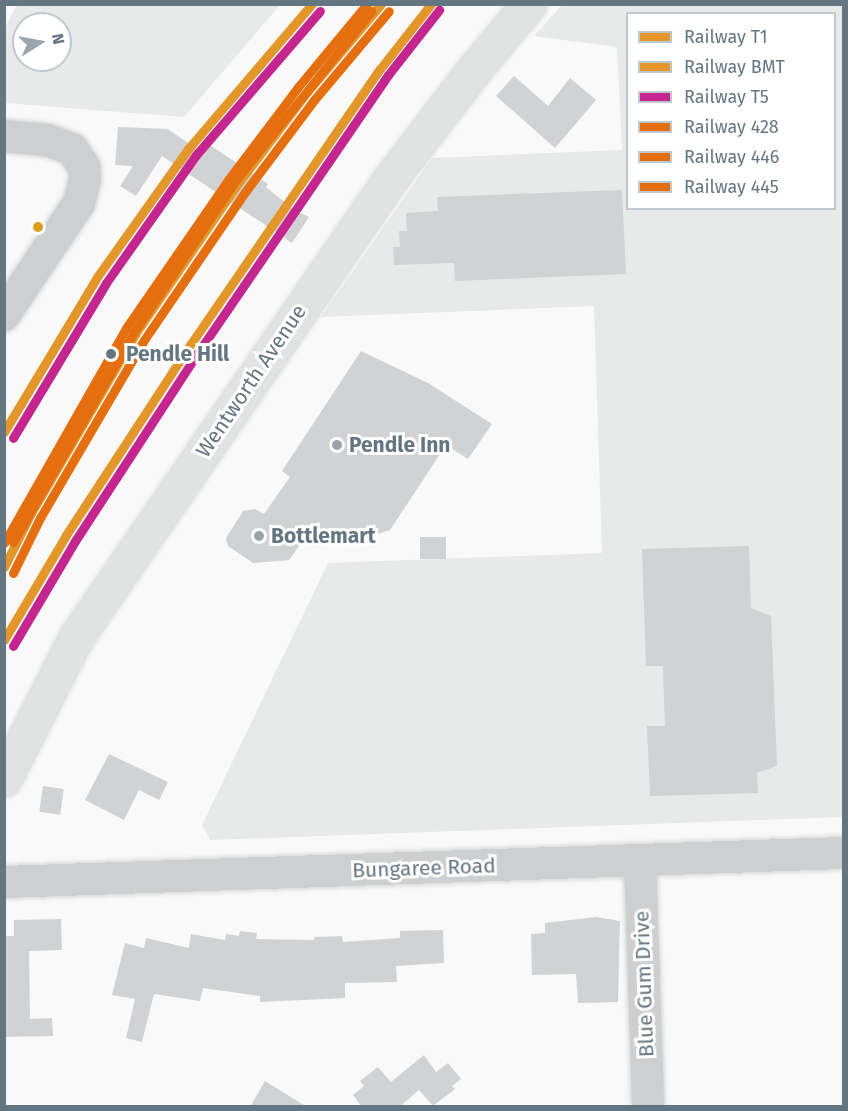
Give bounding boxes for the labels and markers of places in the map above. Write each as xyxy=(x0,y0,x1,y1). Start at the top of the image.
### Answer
unlabelled marker xyxy=(32,221,44,233)
place label: Pendle Hill xyxy=(126,341,229,367)
marker: Pendle Hill xyxy=(101,344,121,364)
place label: Pendle Inn xyxy=(349,432,450,458)
marker: Pendle Inn xyxy=(330,438,344,452)
place label: Bottlemart xyxy=(271,523,376,549)
marker: Bottlemart xyxy=(252,529,266,543)

